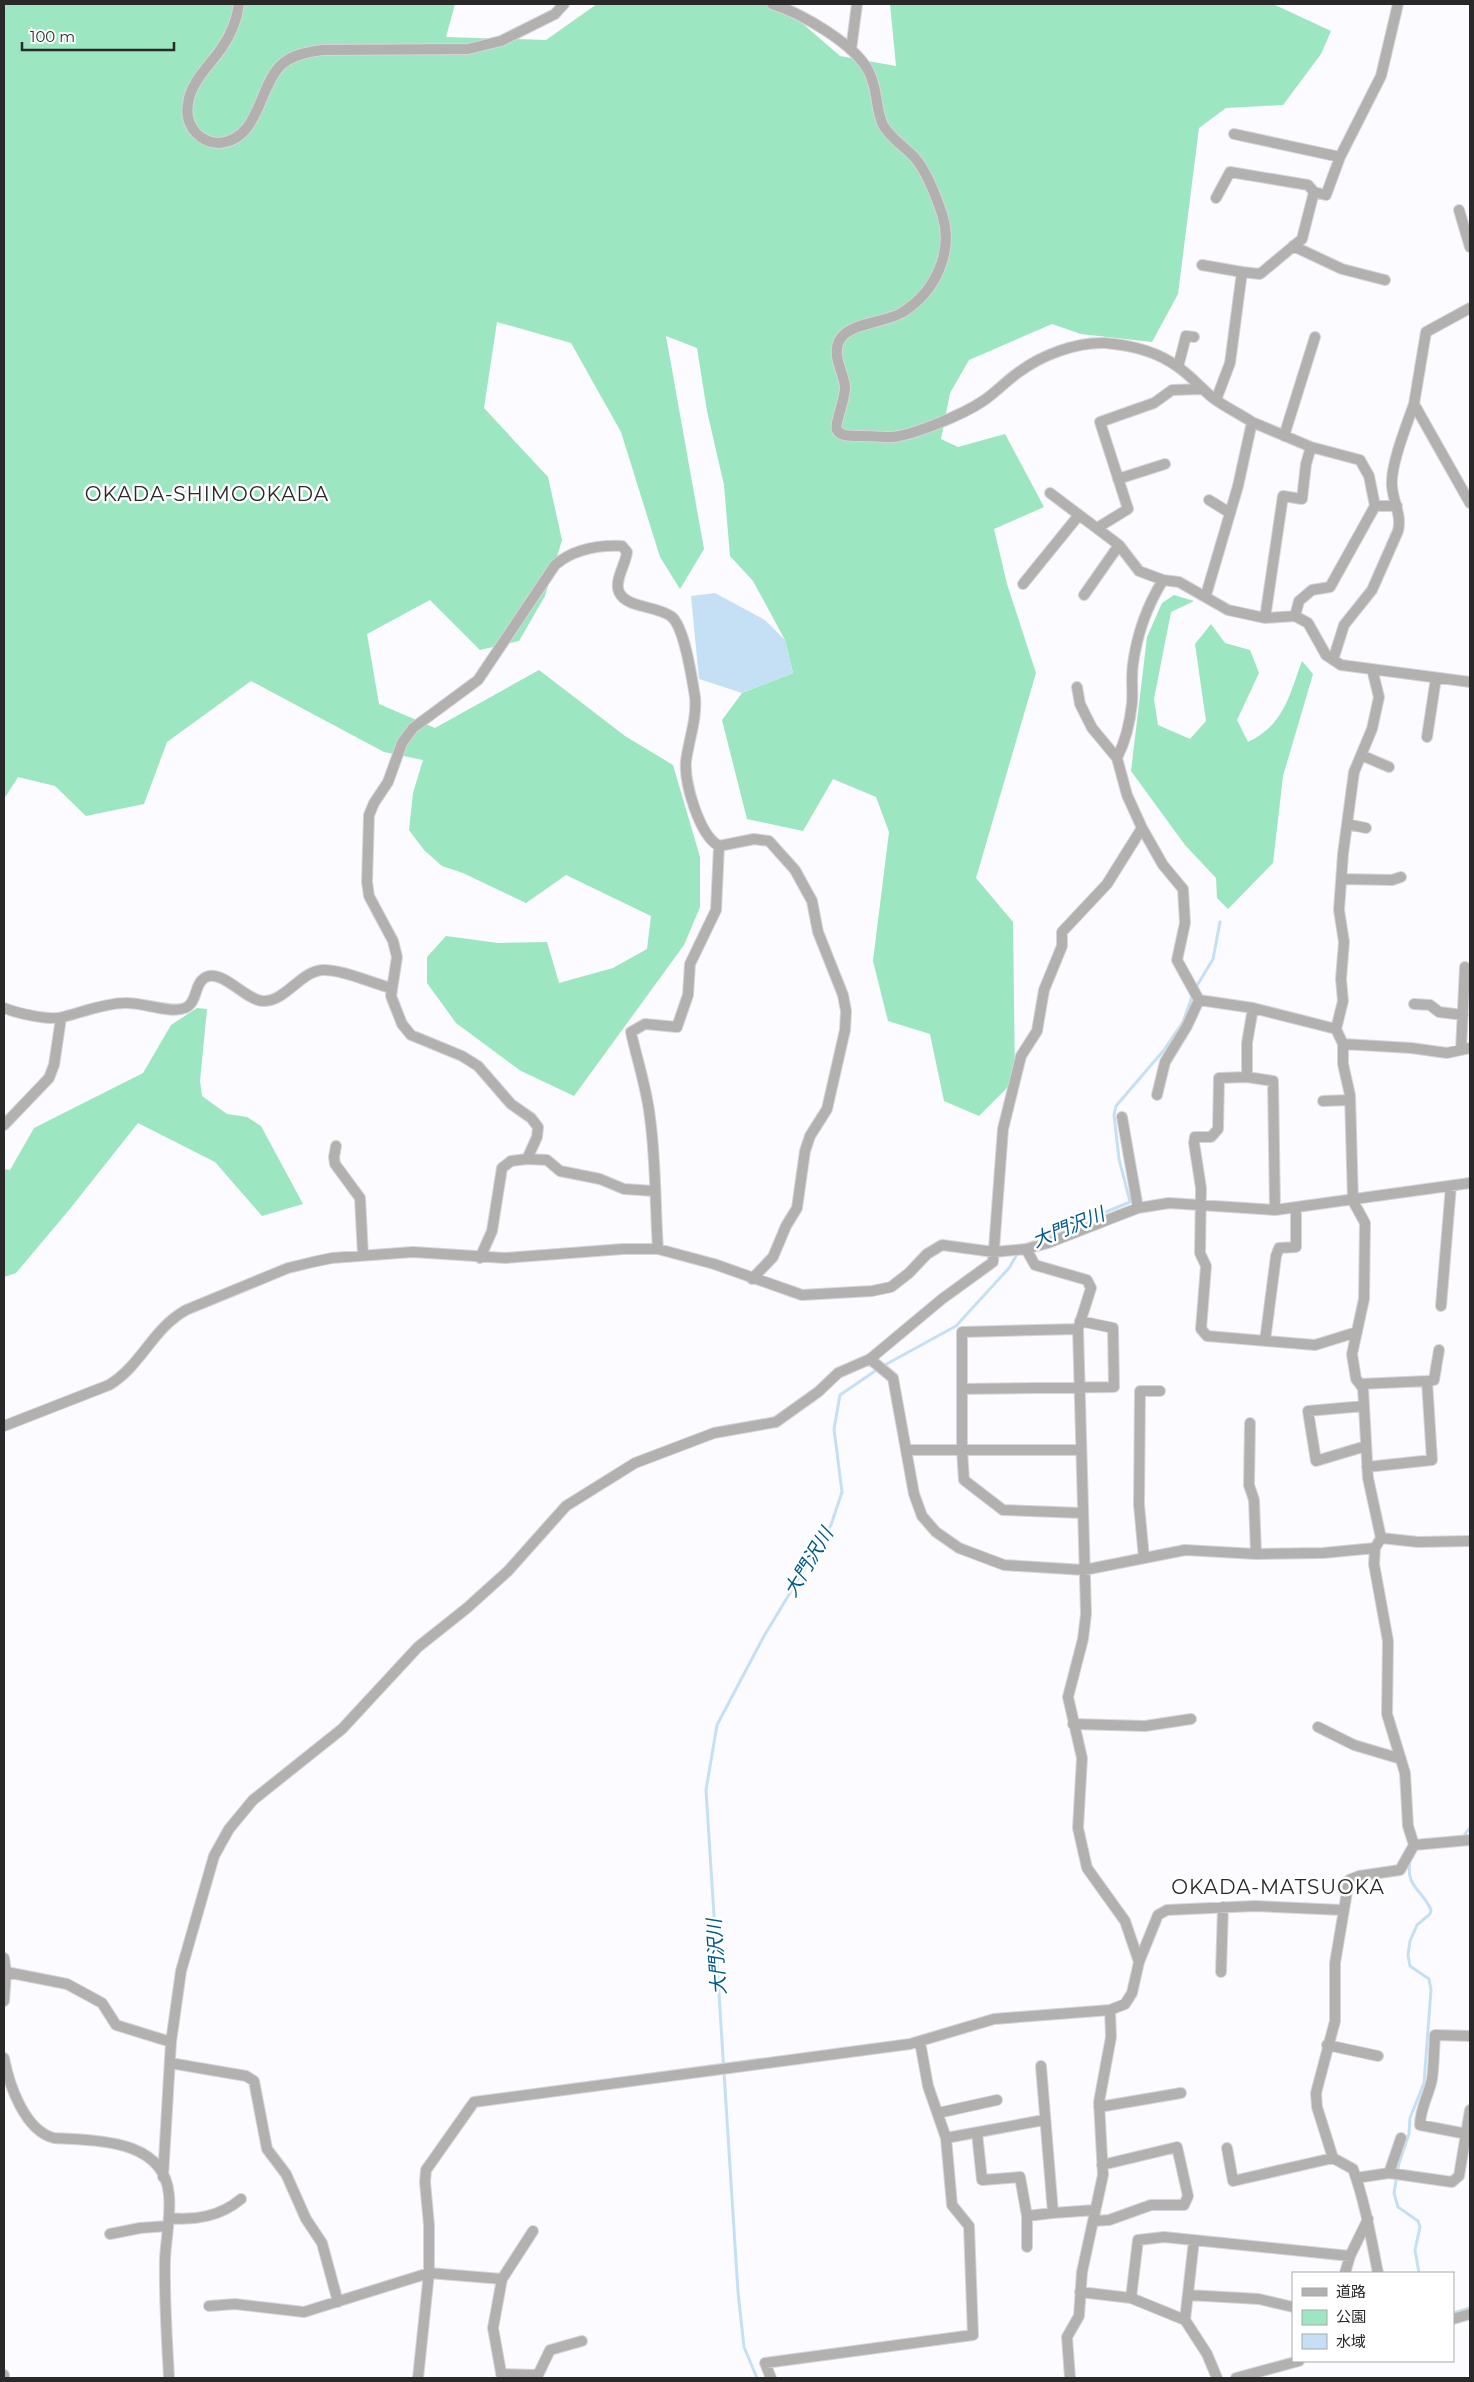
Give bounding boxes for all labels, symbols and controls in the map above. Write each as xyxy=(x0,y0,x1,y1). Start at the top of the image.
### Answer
scale bar xyxy=(22,20,175,52)
text: 100 m xyxy=(30,27,75,46)
district label: OKADA-SHIMOOKADA xyxy=(85,482,329,506)
water label: 大門沢川 xyxy=(1029,1202,1110,1252)
water label: 大門沢川 xyxy=(779,1522,839,1601)
district label: OKADA-MATSUOKA xyxy=(1171,1875,1385,1899)
water label: 大門沢川 xyxy=(702,1916,731,1996)
legend xyxy=(1292,2272,1454,2362)
text: 道路 xyxy=(1336,2282,1366,2301)
text: 公園 xyxy=(1336,2307,1366,2326)
text: 水域 xyxy=(1336,2332,1366,2351)

